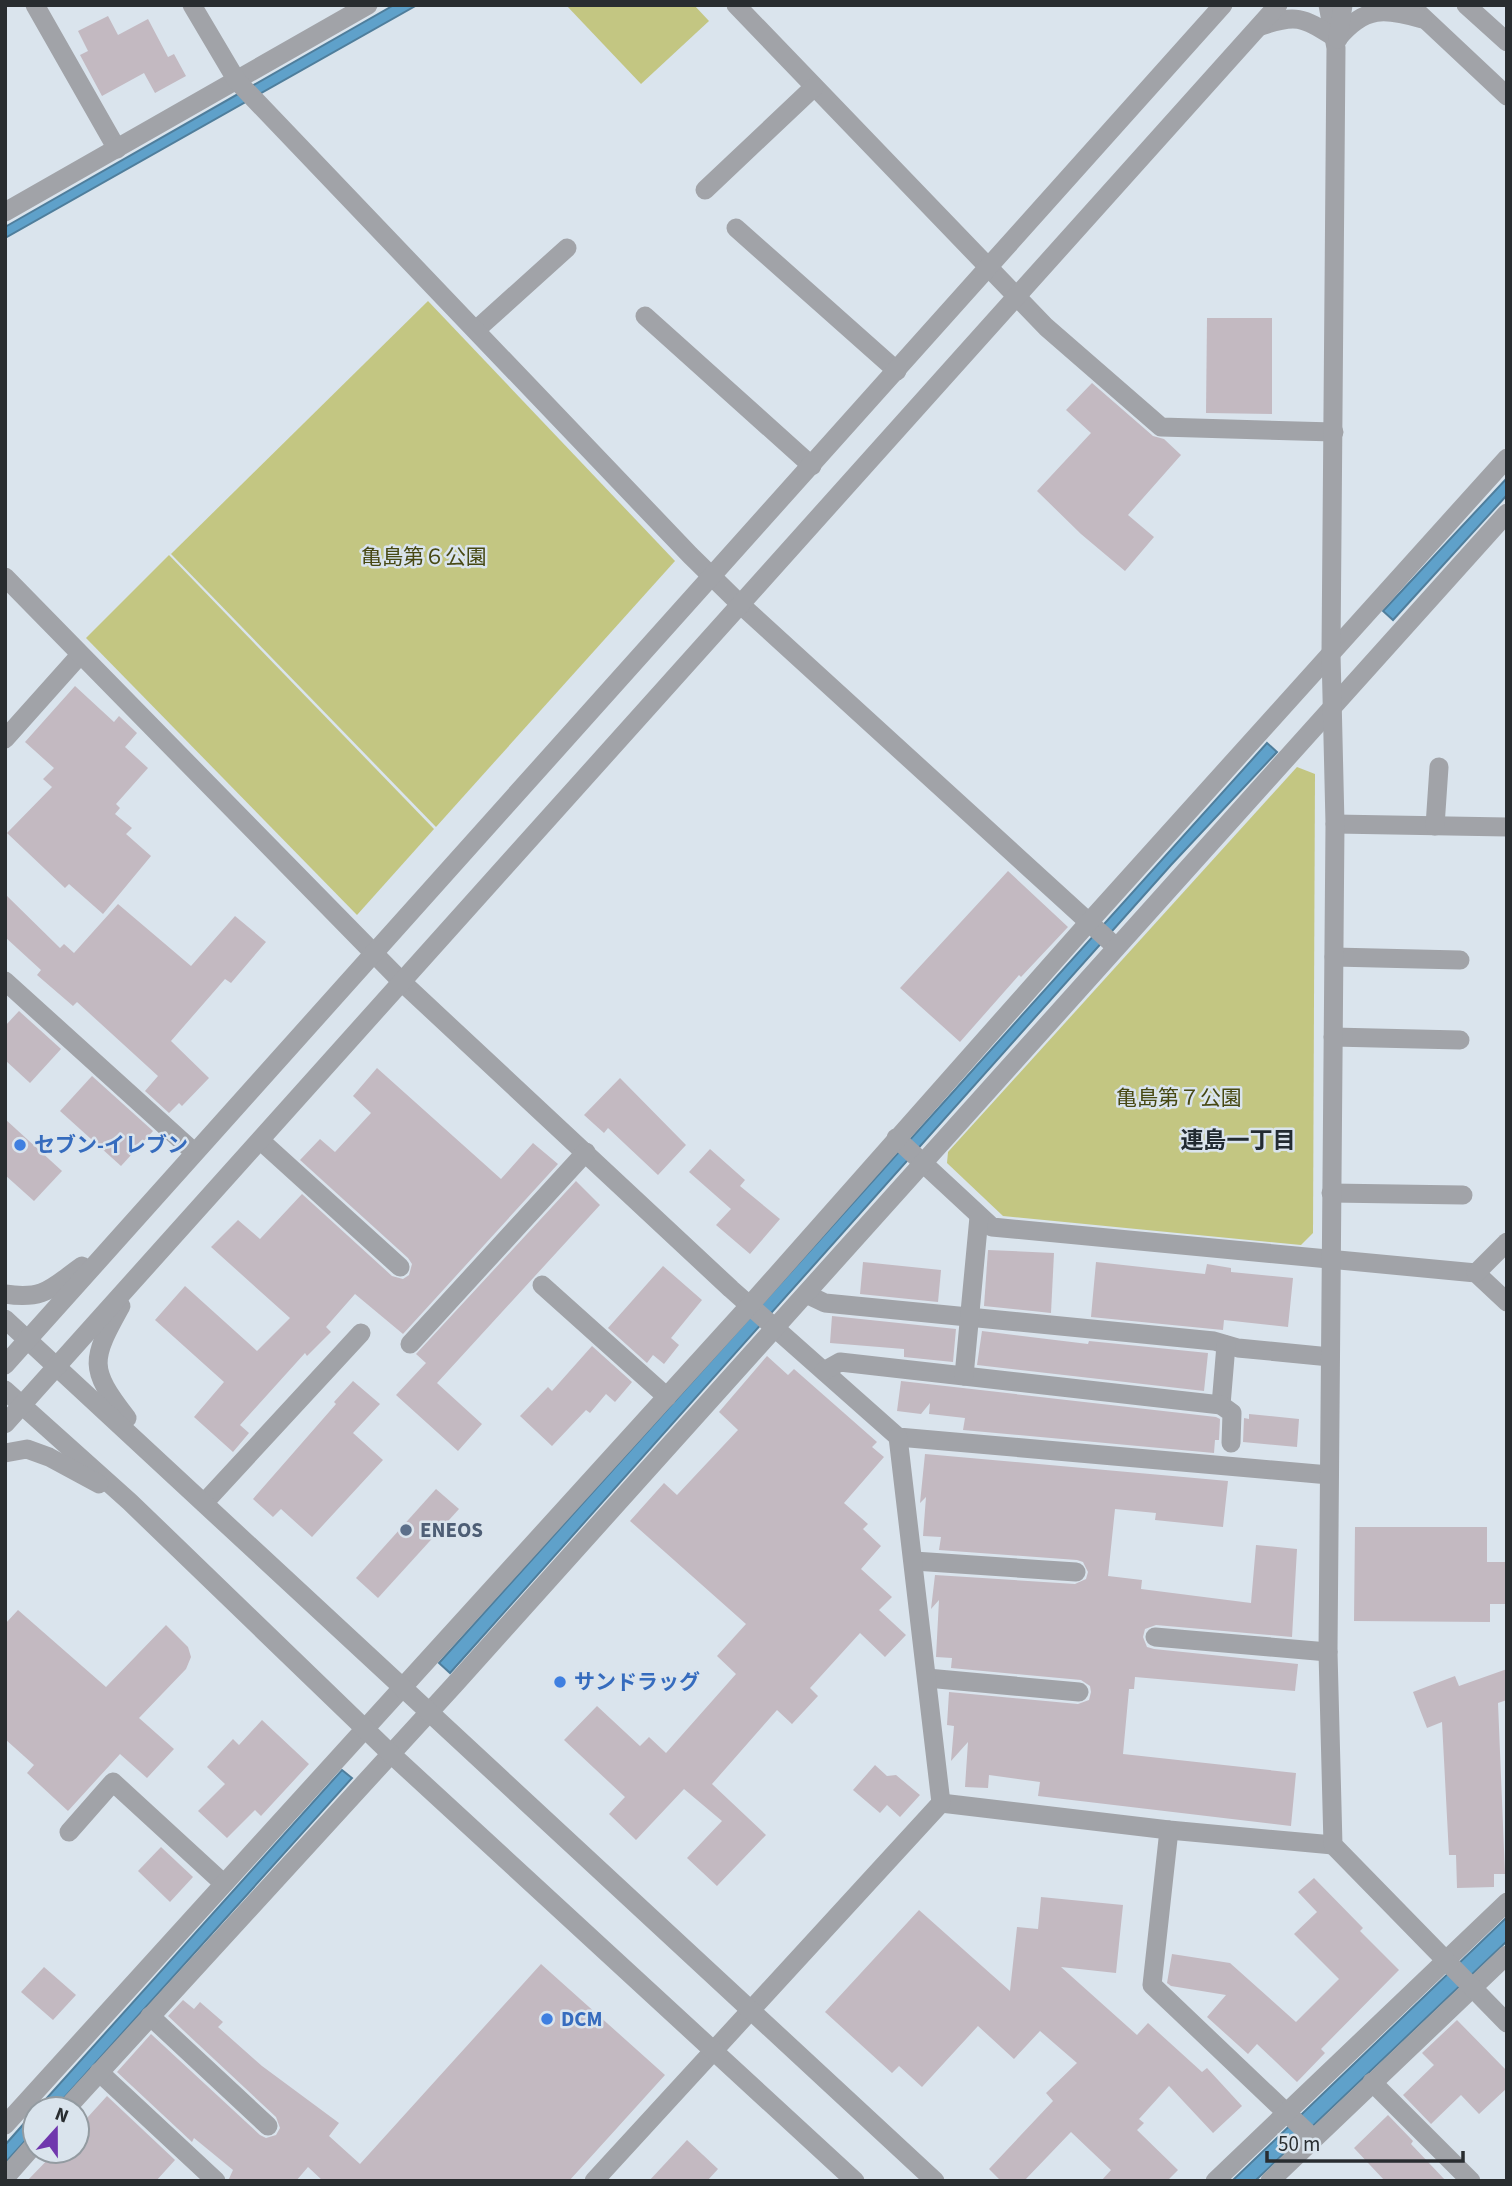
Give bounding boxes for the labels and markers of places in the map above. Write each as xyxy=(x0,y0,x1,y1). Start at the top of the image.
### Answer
place label: セブン-イレブン xyxy=(34,1130,188,1160)
marker: セブン-イレブン xyxy=(12,1137,28,1153)
place label: ENEOS xyxy=(420,1515,483,1545)
marker: ENEOS xyxy=(398,1522,414,1538)
place label: サンドラッグ xyxy=(574,1667,700,1697)
marker: サンドラッグ xyxy=(552,1674,568,1690)
place label: DCM xyxy=(561,2004,603,2034)
marker: DCM xyxy=(539,2011,555,2027)

